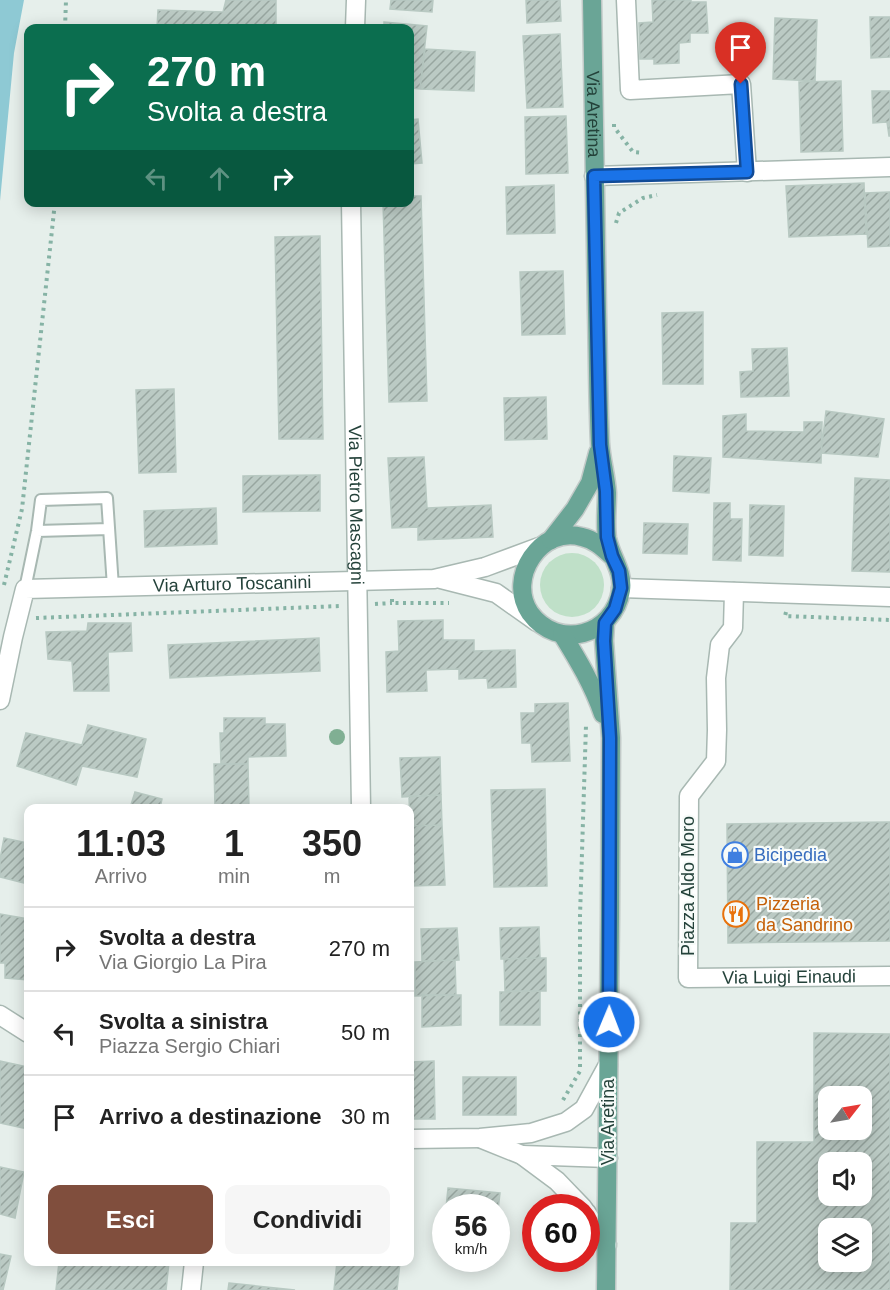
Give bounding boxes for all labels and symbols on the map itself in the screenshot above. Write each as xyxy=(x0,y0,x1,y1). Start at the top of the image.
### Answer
pin xyxy=(715,22,766,84)
street label: Via Aretina xyxy=(583,70,604,159)
street label: Via Pietro Mascagni xyxy=(345,425,367,585)
street label: Via Arturo Toscanini xyxy=(153,572,312,596)
street label: Piazza Aldo Moro xyxy=(678,816,698,956)
shop icon: Bicipedia xyxy=(720,840,750,870)
place label: Bicipedia xyxy=(754,845,828,865)
place label: Pizzeria da Sandrino xyxy=(756,894,853,935)
restaurant icon: Pizzeria da Sandrino xyxy=(721,899,751,929)
street label: Via Luigi Einaudi xyxy=(722,966,856,988)
position arrow xyxy=(577,990,641,1054)
street label: Via Aretina xyxy=(598,1078,618,1165)
north arrow xyxy=(818,1086,872,1140)
speed limit sign: 60 xyxy=(522,1194,600,1272)

